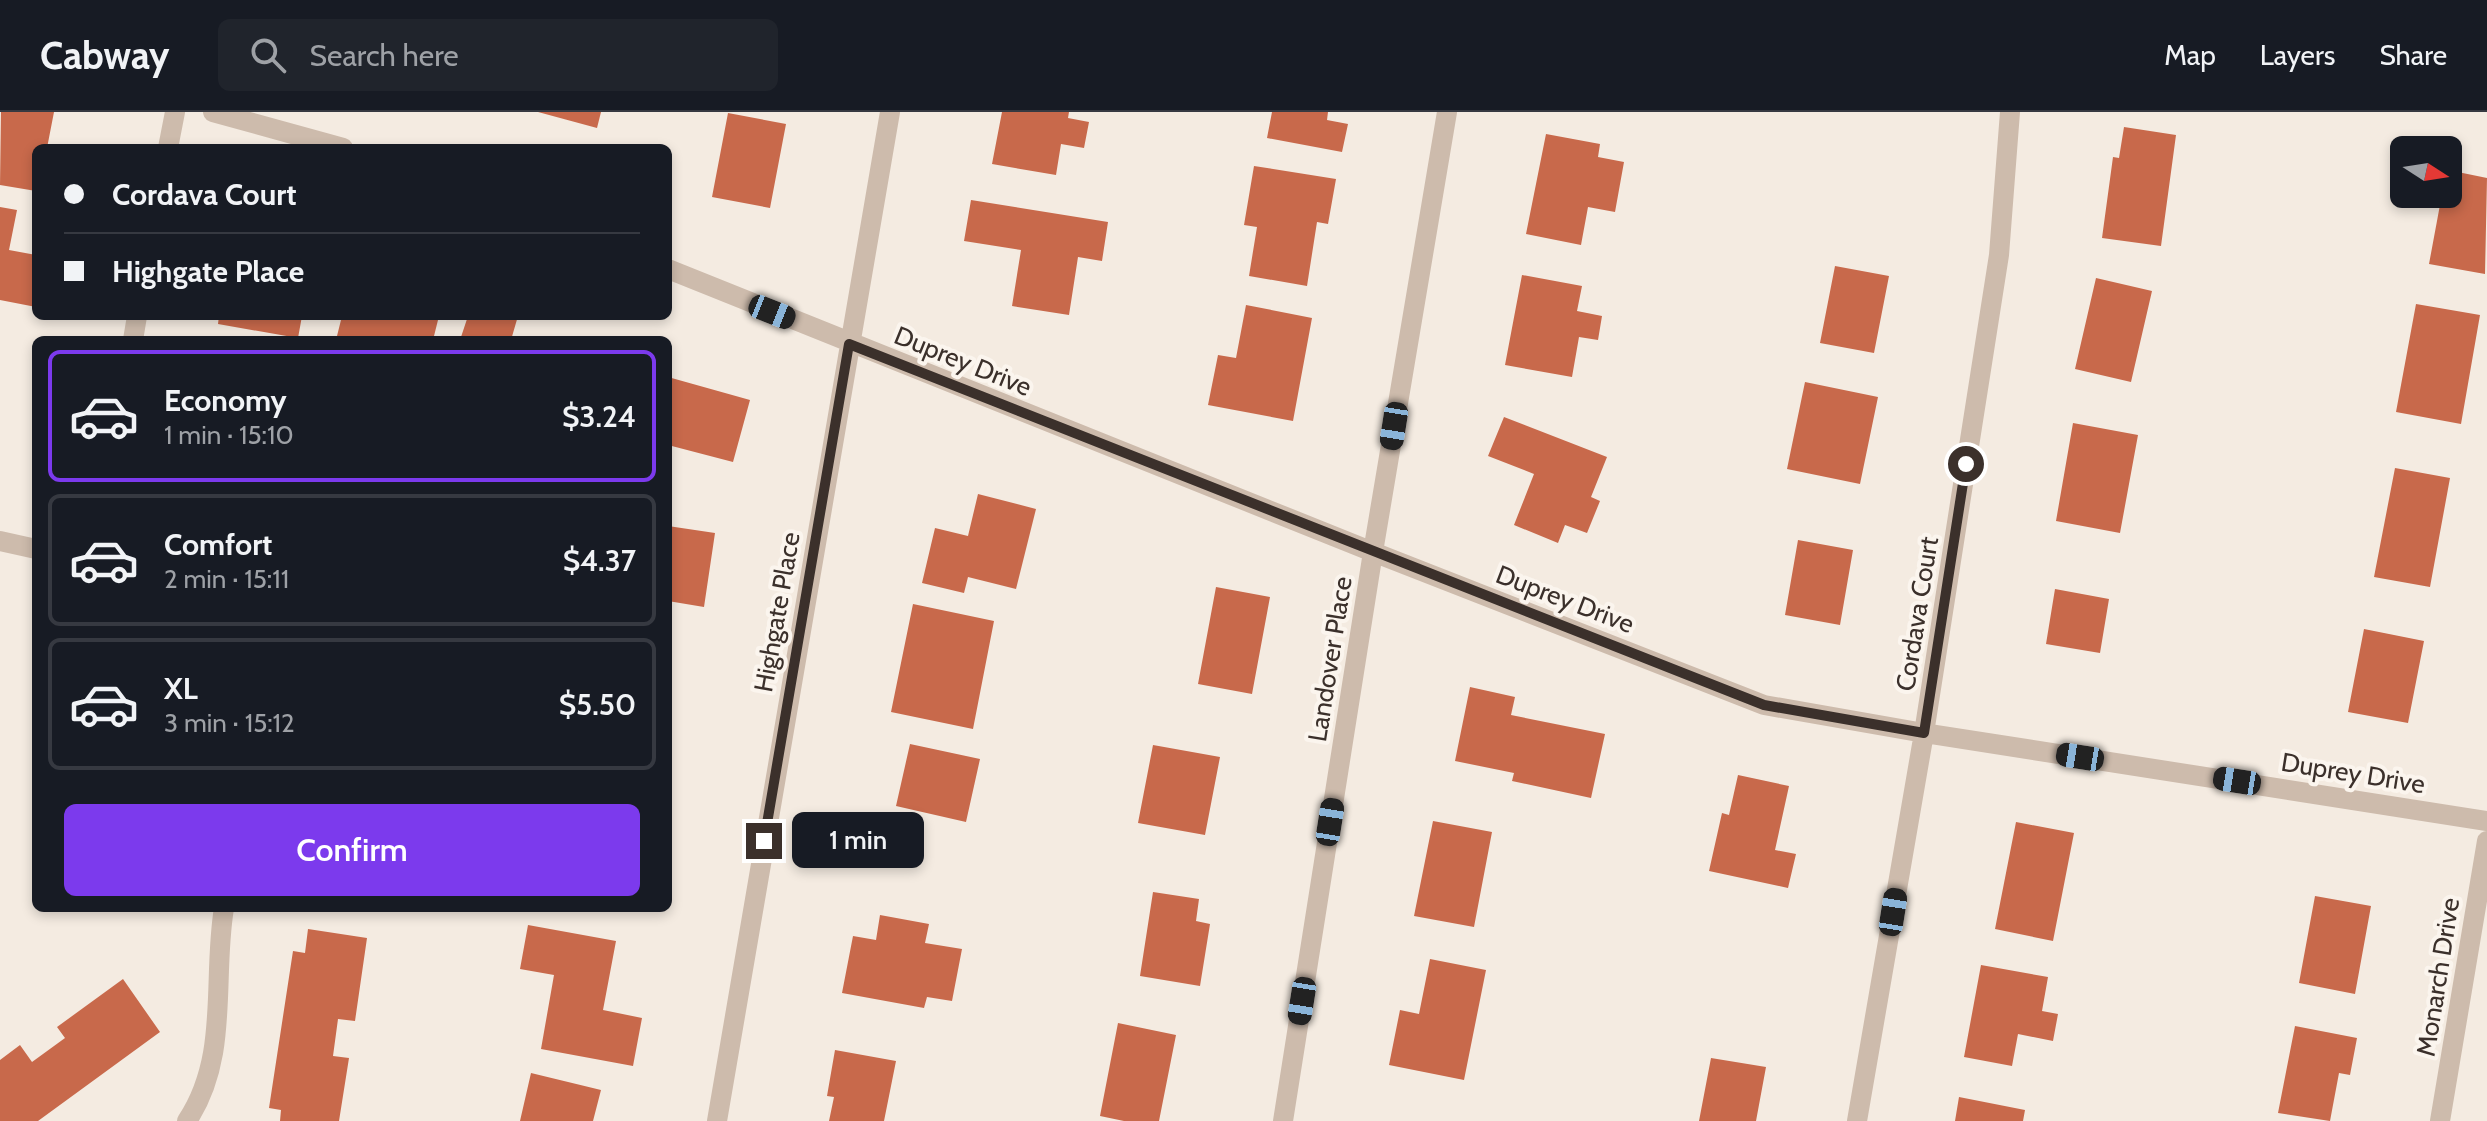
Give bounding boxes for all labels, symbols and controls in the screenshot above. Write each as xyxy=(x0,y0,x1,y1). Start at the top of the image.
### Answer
search box xyxy=(218,19,778,91)
text: Cabway xyxy=(40,32,170,79)
icon: search xyxy=(246,33,290,77)
text: Search here xyxy=(310,37,459,74)
text: Map xyxy=(2164,38,2216,72)
text: Layers xyxy=(2260,38,2335,72)
text: Share xyxy=(2379,38,2447,72)
north arrow xyxy=(2390,136,2462,208)
map controls xyxy=(2390,136,2462,208)
text: Cordava Court xyxy=(112,176,297,213)
text: Highgate Place xyxy=(112,253,304,290)
car xyxy=(745,292,799,332)
street label: Duprey Drive xyxy=(890,319,1036,403)
icon: car xyxy=(68,380,140,452)
text: Economy xyxy=(164,382,287,419)
text: $3.24 xyxy=(562,398,636,435)
car xyxy=(1378,400,1410,452)
text: 1 min · 15:10 xyxy=(164,419,294,451)
route start xyxy=(1948,446,1984,482)
icon: car xyxy=(68,524,140,596)
text: Comfort xyxy=(164,526,272,563)
street label: Highgate Place xyxy=(747,529,807,695)
street label: Cordava Court xyxy=(1889,534,1945,693)
text: $4.37 xyxy=(563,542,636,579)
street label: Duprey Drive xyxy=(1491,558,1639,640)
text: 2 min · 15:11 xyxy=(164,563,289,595)
street label: Landover Place xyxy=(1301,574,1359,744)
icon: car xyxy=(68,668,140,740)
text: XL xyxy=(164,670,198,707)
text: $5.50 xyxy=(559,686,636,723)
text: 3 min · 15:12 xyxy=(164,707,295,739)
car xyxy=(2054,741,2106,773)
street label: Duprey Drive xyxy=(2279,746,2427,800)
car xyxy=(2211,765,2263,797)
car xyxy=(1314,796,1346,848)
button: Confirm xyxy=(64,804,640,896)
callout: 1 min xyxy=(792,813,924,869)
route end xyxy=(746,823,782,859)
text: 1 min xyxy=(829,824,887,856)
car xyxy=(1877,886,1909,938)
street label: Monarch Drive xyxy=(2410,895,2466,1059)
car xyxy=(1286,975,1318,1027)

